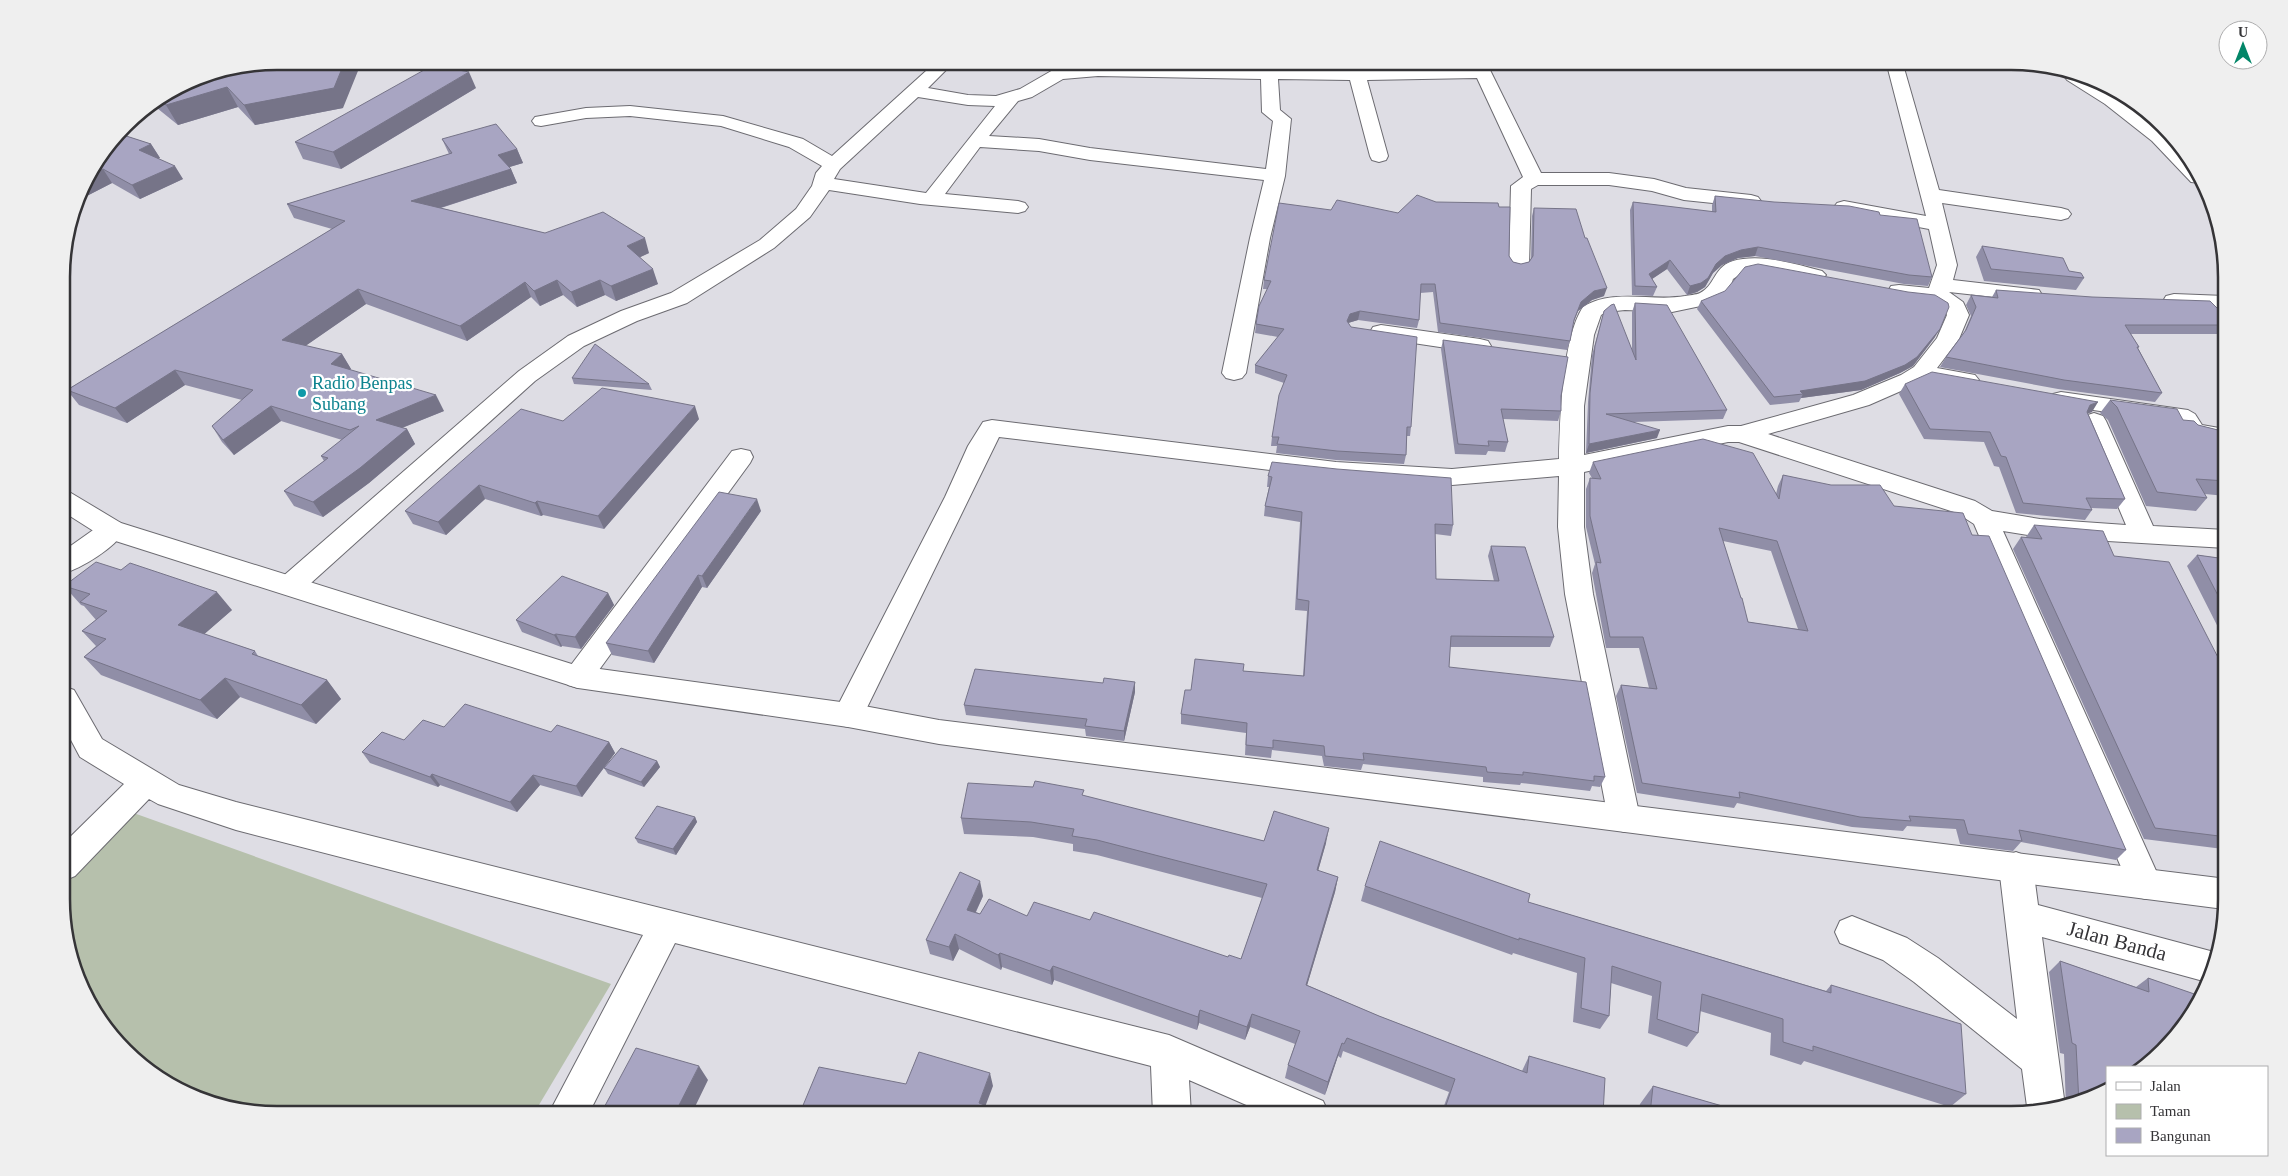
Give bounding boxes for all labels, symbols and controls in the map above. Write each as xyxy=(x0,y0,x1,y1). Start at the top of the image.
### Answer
north arrow xyxy=(2218,20,2268,70)
text: U xyxy=(2238,25,2248,40)
place label: Radio Benpas Subang xyxy=(312,373,413,414)
marker: Radio Benpas Subang xyxy=(296,387,308,399)
street label: Jalan Banda xyxy=(2065,916,2170,966)
legend xyxy=(2106,1066,2268,1156)
text: Jalan xyxy=(2150,1078,2181,1094)
text: Taman xyxy=(2150,1103,2191,1119)
text: Bangunan xyxy=(2150,1128,2211,1144)

